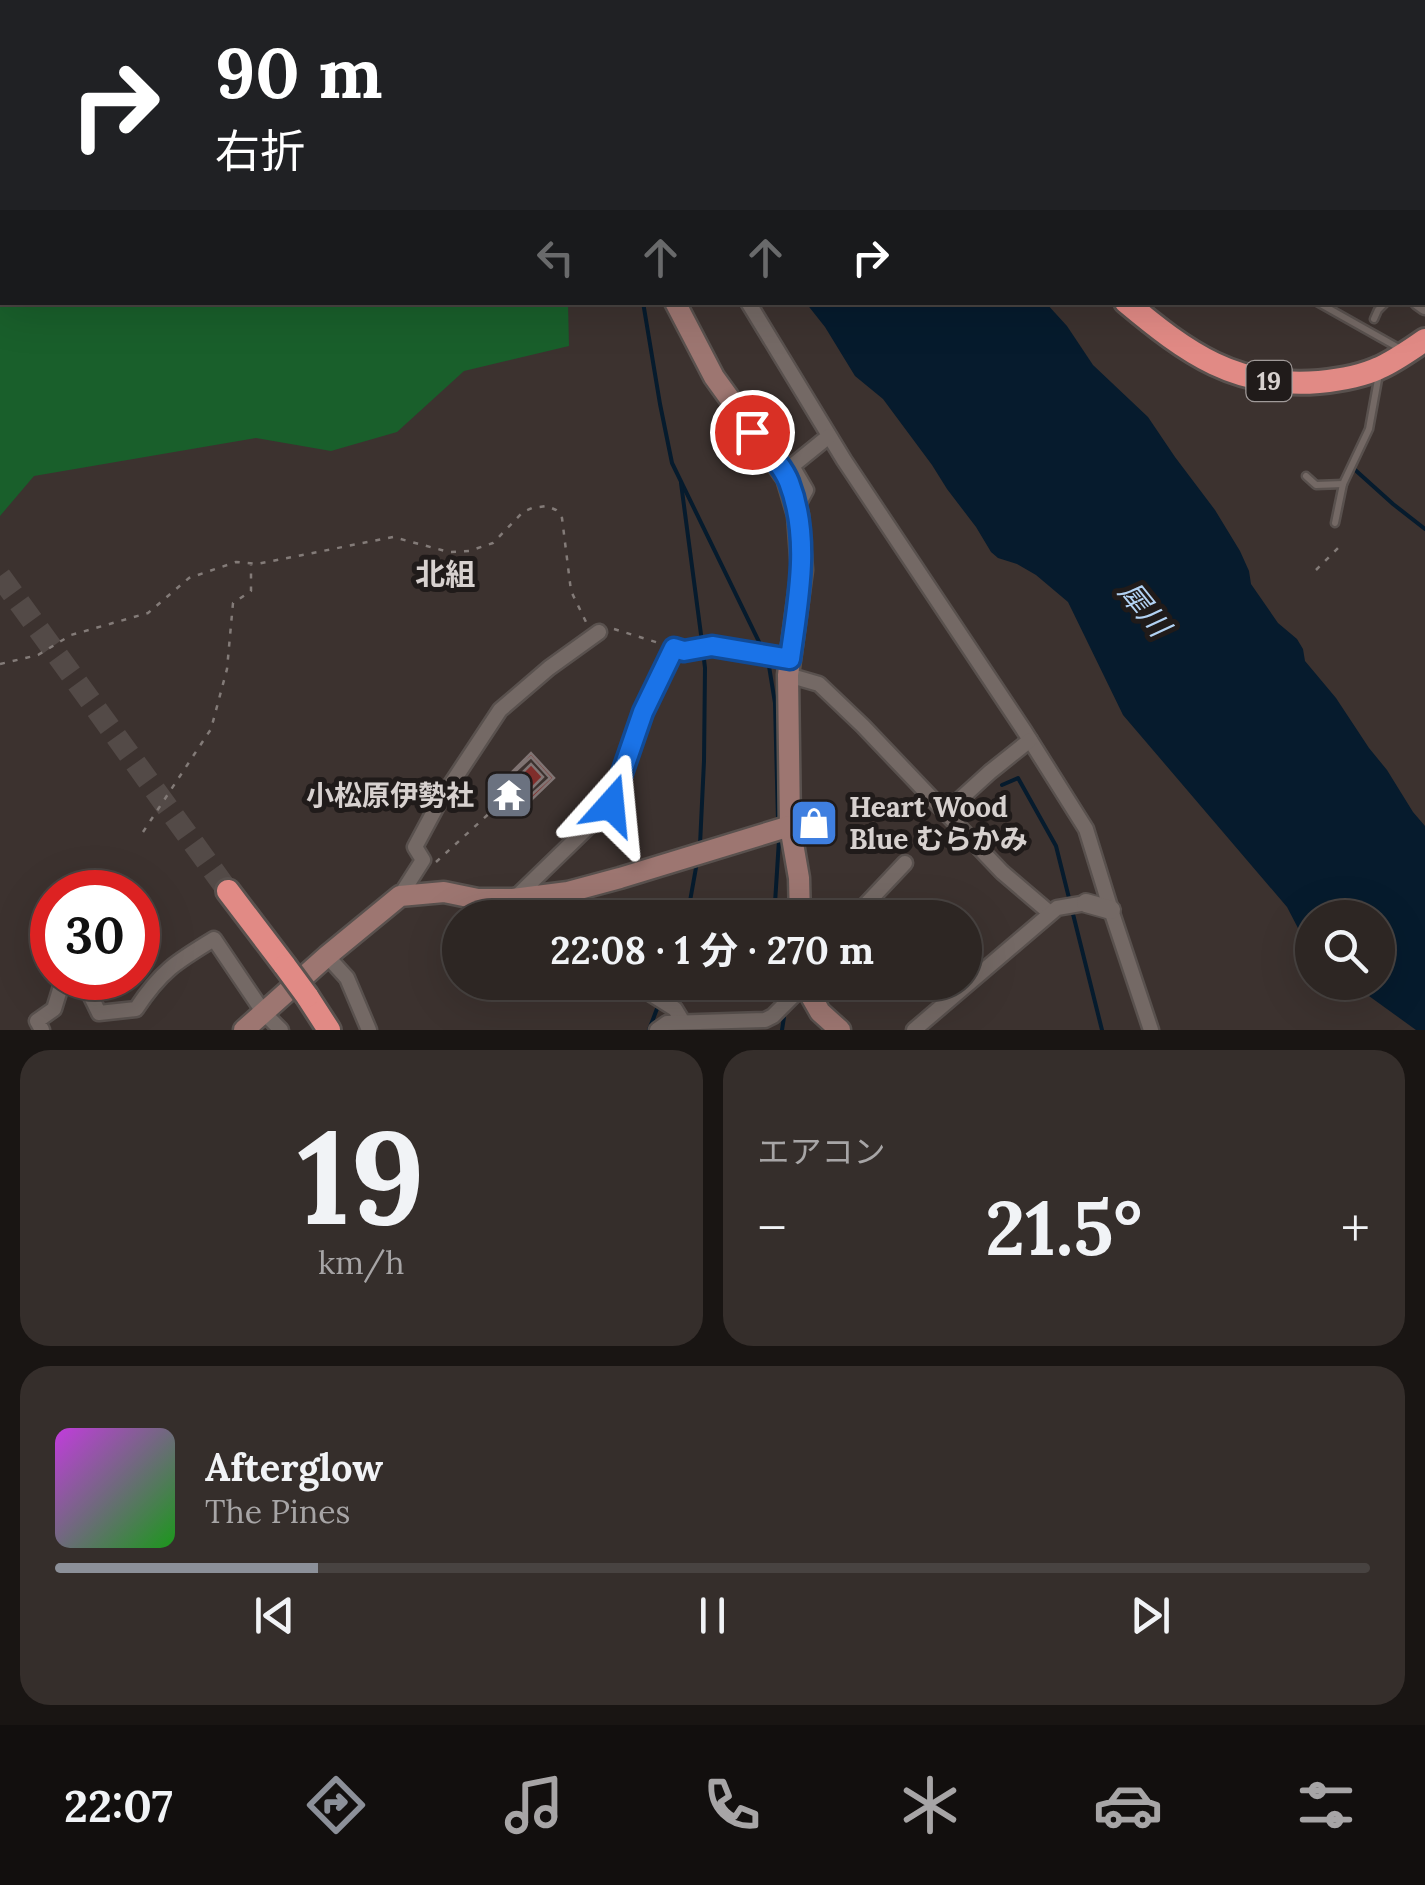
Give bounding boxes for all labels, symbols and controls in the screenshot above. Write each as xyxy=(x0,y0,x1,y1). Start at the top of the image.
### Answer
text: 90 m xyxy=(215,28,383,117)
icon: right xyxy=(50,40,180,170)
text: 右折 xyxy=(215,122,305,179)
icon: left xyxy=(528,230,583,285)
icon: ahead xyxy=(633,230,688,285)
icon: ahead xyxy=(738,230,793,285)
icon: right xyxy=(843,230,898,285)
road number: 19 xyxy=(1246,361,1292,401)
pin xyxy=(710,390,795,475)
icon: arrive xyxy=(725,405,780,460)
district label: 北組 xyxy=(415,555,475,593)
water label: 犀川 xyxy=(1111,573,1180,646)
position arrow xyxy=(559,753,663,857)
temple icon: 小松原伊勢社 xyxy=(483,769,535,821)
place label: 小松原伊勢社 xyxy=(306,777,474,813)
place label: Heart Wood Blue むらかみ xyxy=(849,789,1028,857)
shop icon: Heart Wood Blue むらかみ xyxy=(788,797,840,849)
speed limit sign: 30 xyxy=(30,870,160,1000)
map controls xyxy=(1295,900,1395,1000)
button: search xyxy=(1295,900,1395,1000)
text: 22:08 · 1 分 · 270 m xyxy=(550,926,874,974)
text: 19 xyxy=(297,1093,425,1260)
text: エアコン xyxy=(758,1131,886,1172)
text: 21.5° xyxy=(985,1180,1142,1276)
text: − xyxy=(758,1193,787,1263)
text: + xyxy=(1341,1193,1370,1263)
text: km/h xyxy=(318,1242,404,1283)
text: Afterglow xyxy=(205,1443,383,1491)
text: The Pines xyxy=(205,1491,350,1532)
icon: previous xyxy=(247,1588,302,1643)
icon: pause xyxy=(685,1588,740,1643)
icon: next xyxy=(1123,1588,1178,1643)
icon: directions xyxy=(301,1770,371,1840)
icon: music xyxy=(499,1770,569,1840)
icon: phone xyxy=(697,1770,767,1840)
icon: climate xyxy=(895,1770,965,1840)
icon: car xyxy=(1093,1770,1163,1840)
icon: filters xyxy=(1291,1770,1361,1840)
text: 22:07 xyxy=(64,1777,173,1834)

